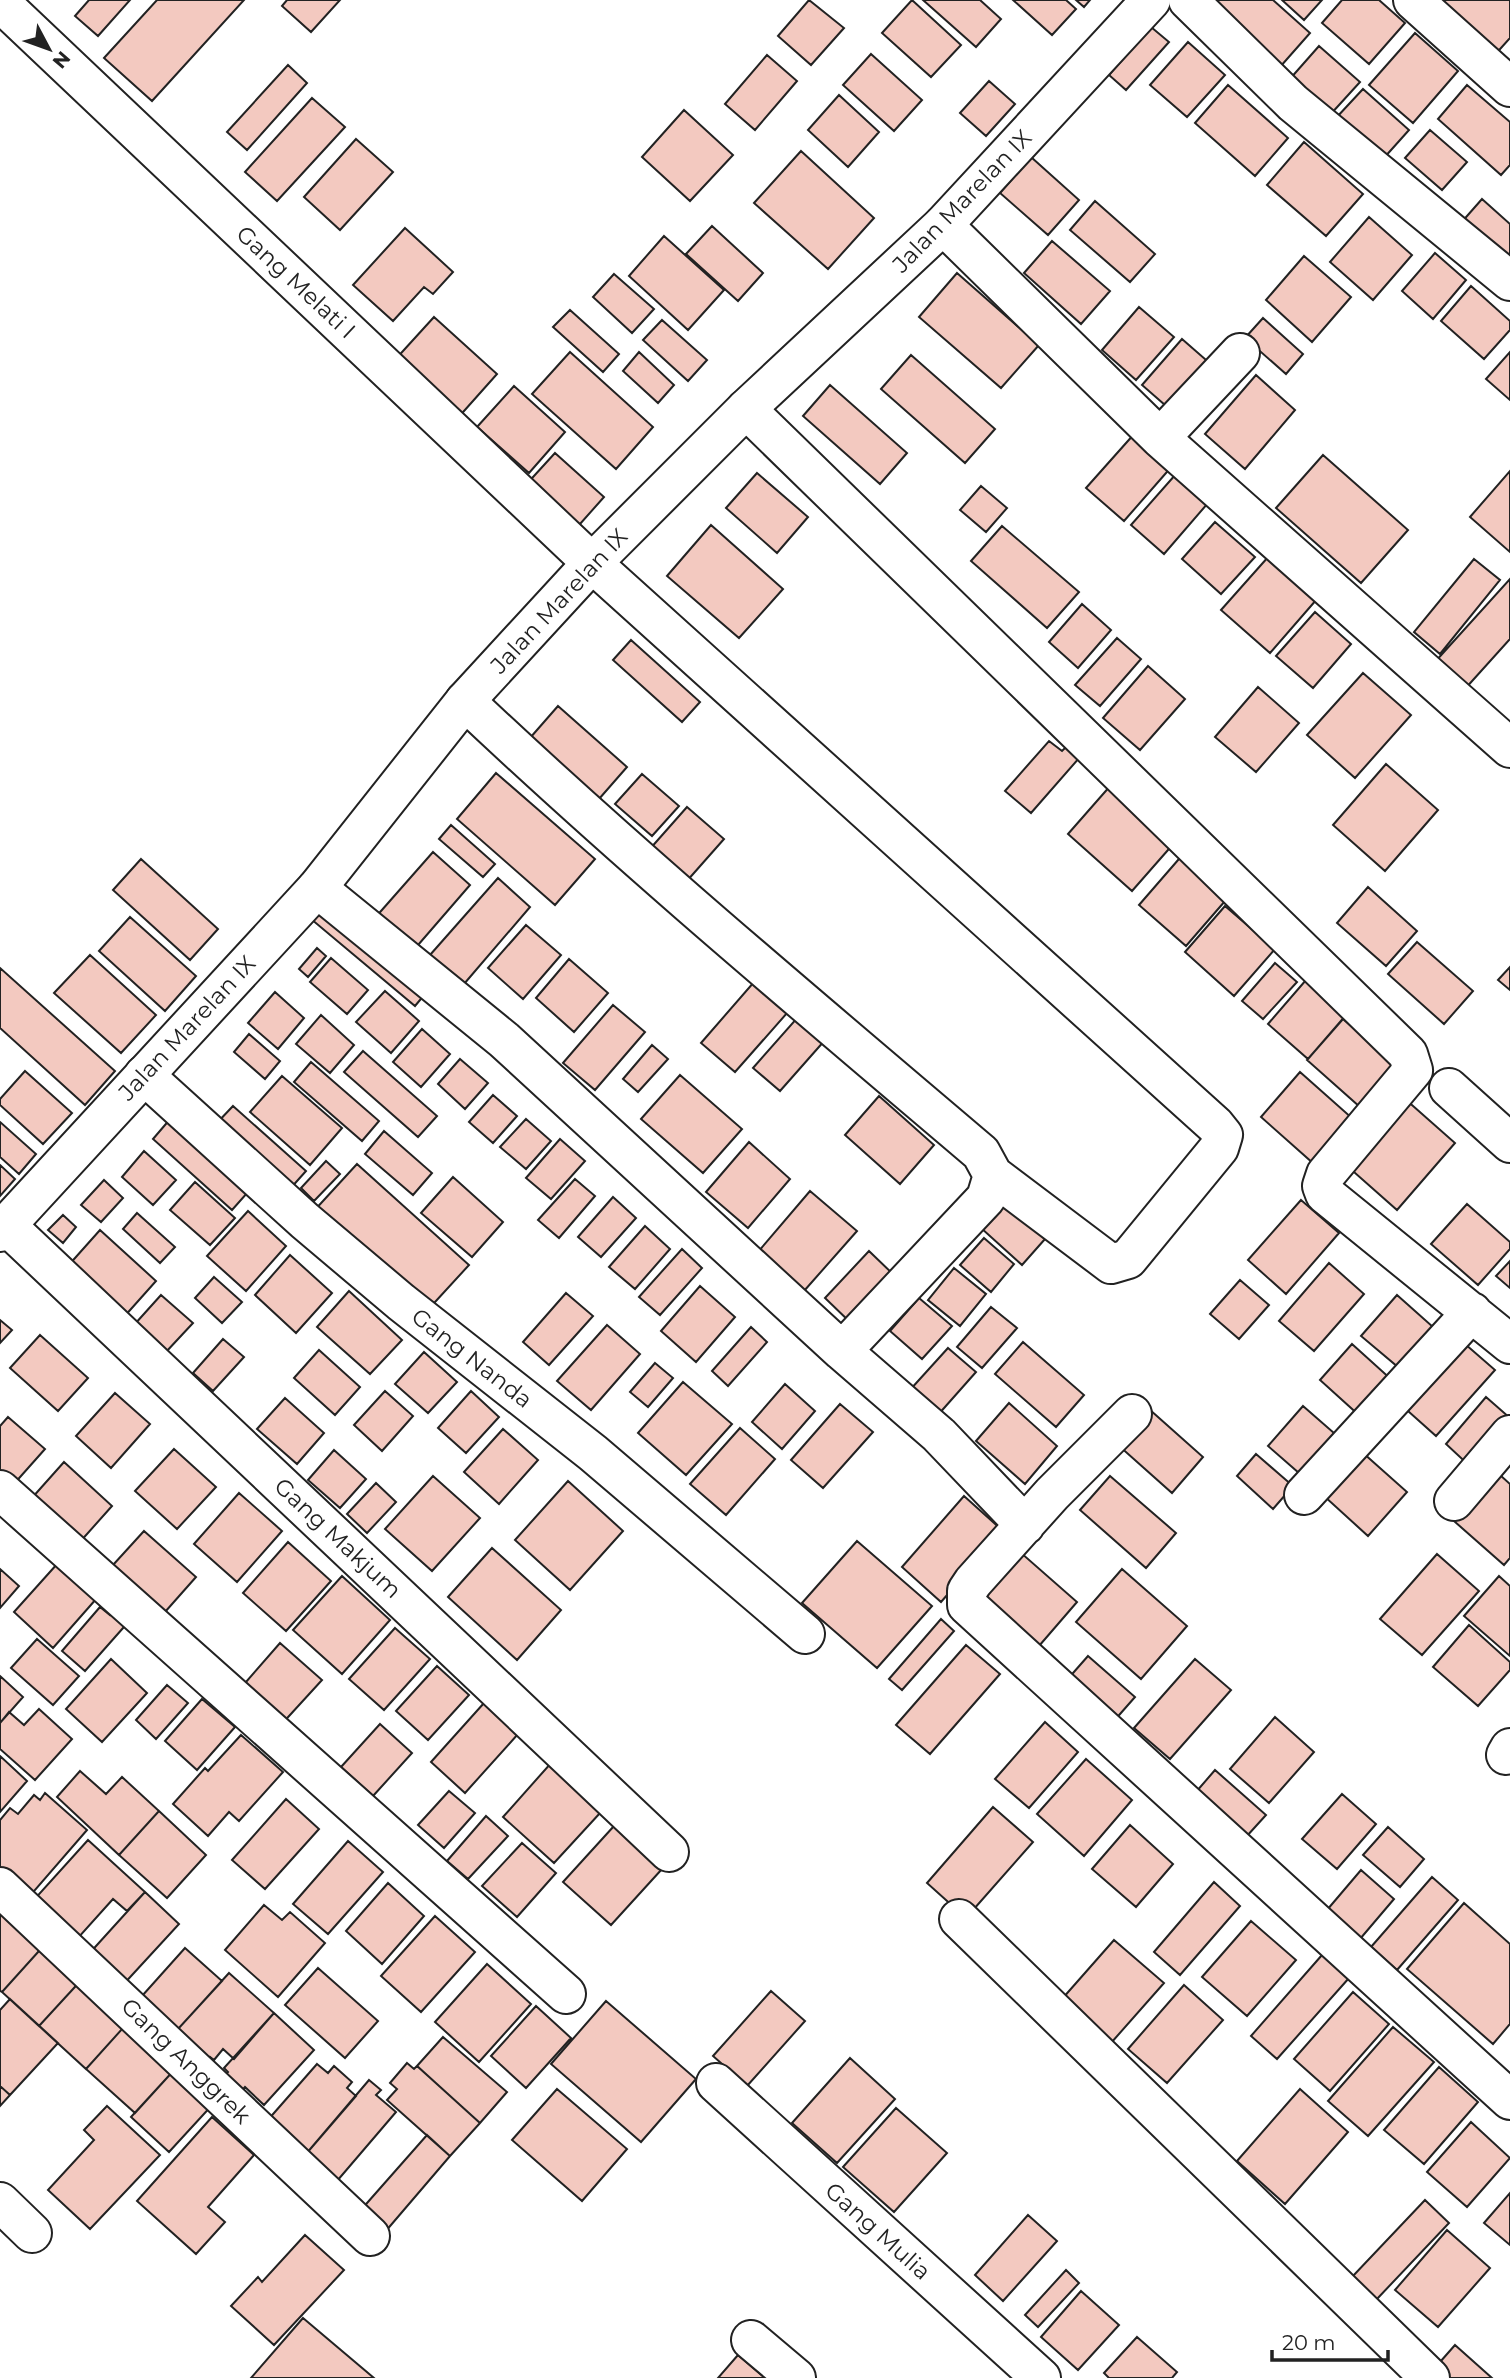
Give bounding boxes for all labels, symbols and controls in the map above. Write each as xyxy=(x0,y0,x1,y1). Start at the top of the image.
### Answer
north arrow xyxy=(14,14,84,84)
text: N xyxy=(48,46,75,73)
street label: Jalan Marelan IX xyxy=(886,124,1037,279)
street label: Gang Melati I xyxy=(231,220,361,344)
street label: Jalan Marelan IX xyxy=(484,523,633,680)
street label: Jalan Marelan IX xyxy=(112,950,261,1107)
street label: Gang Nanda xyxy=(406,1302,538,1414)
street label: Gang Makjum xyxy=(269,1472,407,1604)
street label: Gang Anggrek xyxy=(116,1992,257,2130)
street label: Gang Mulia xyxy=(820,2176,936,2286)
scale bar xyxy=(1272,2318,1388,2362)
text: 20 m xyxy=(1282,2330,1336,2355)

